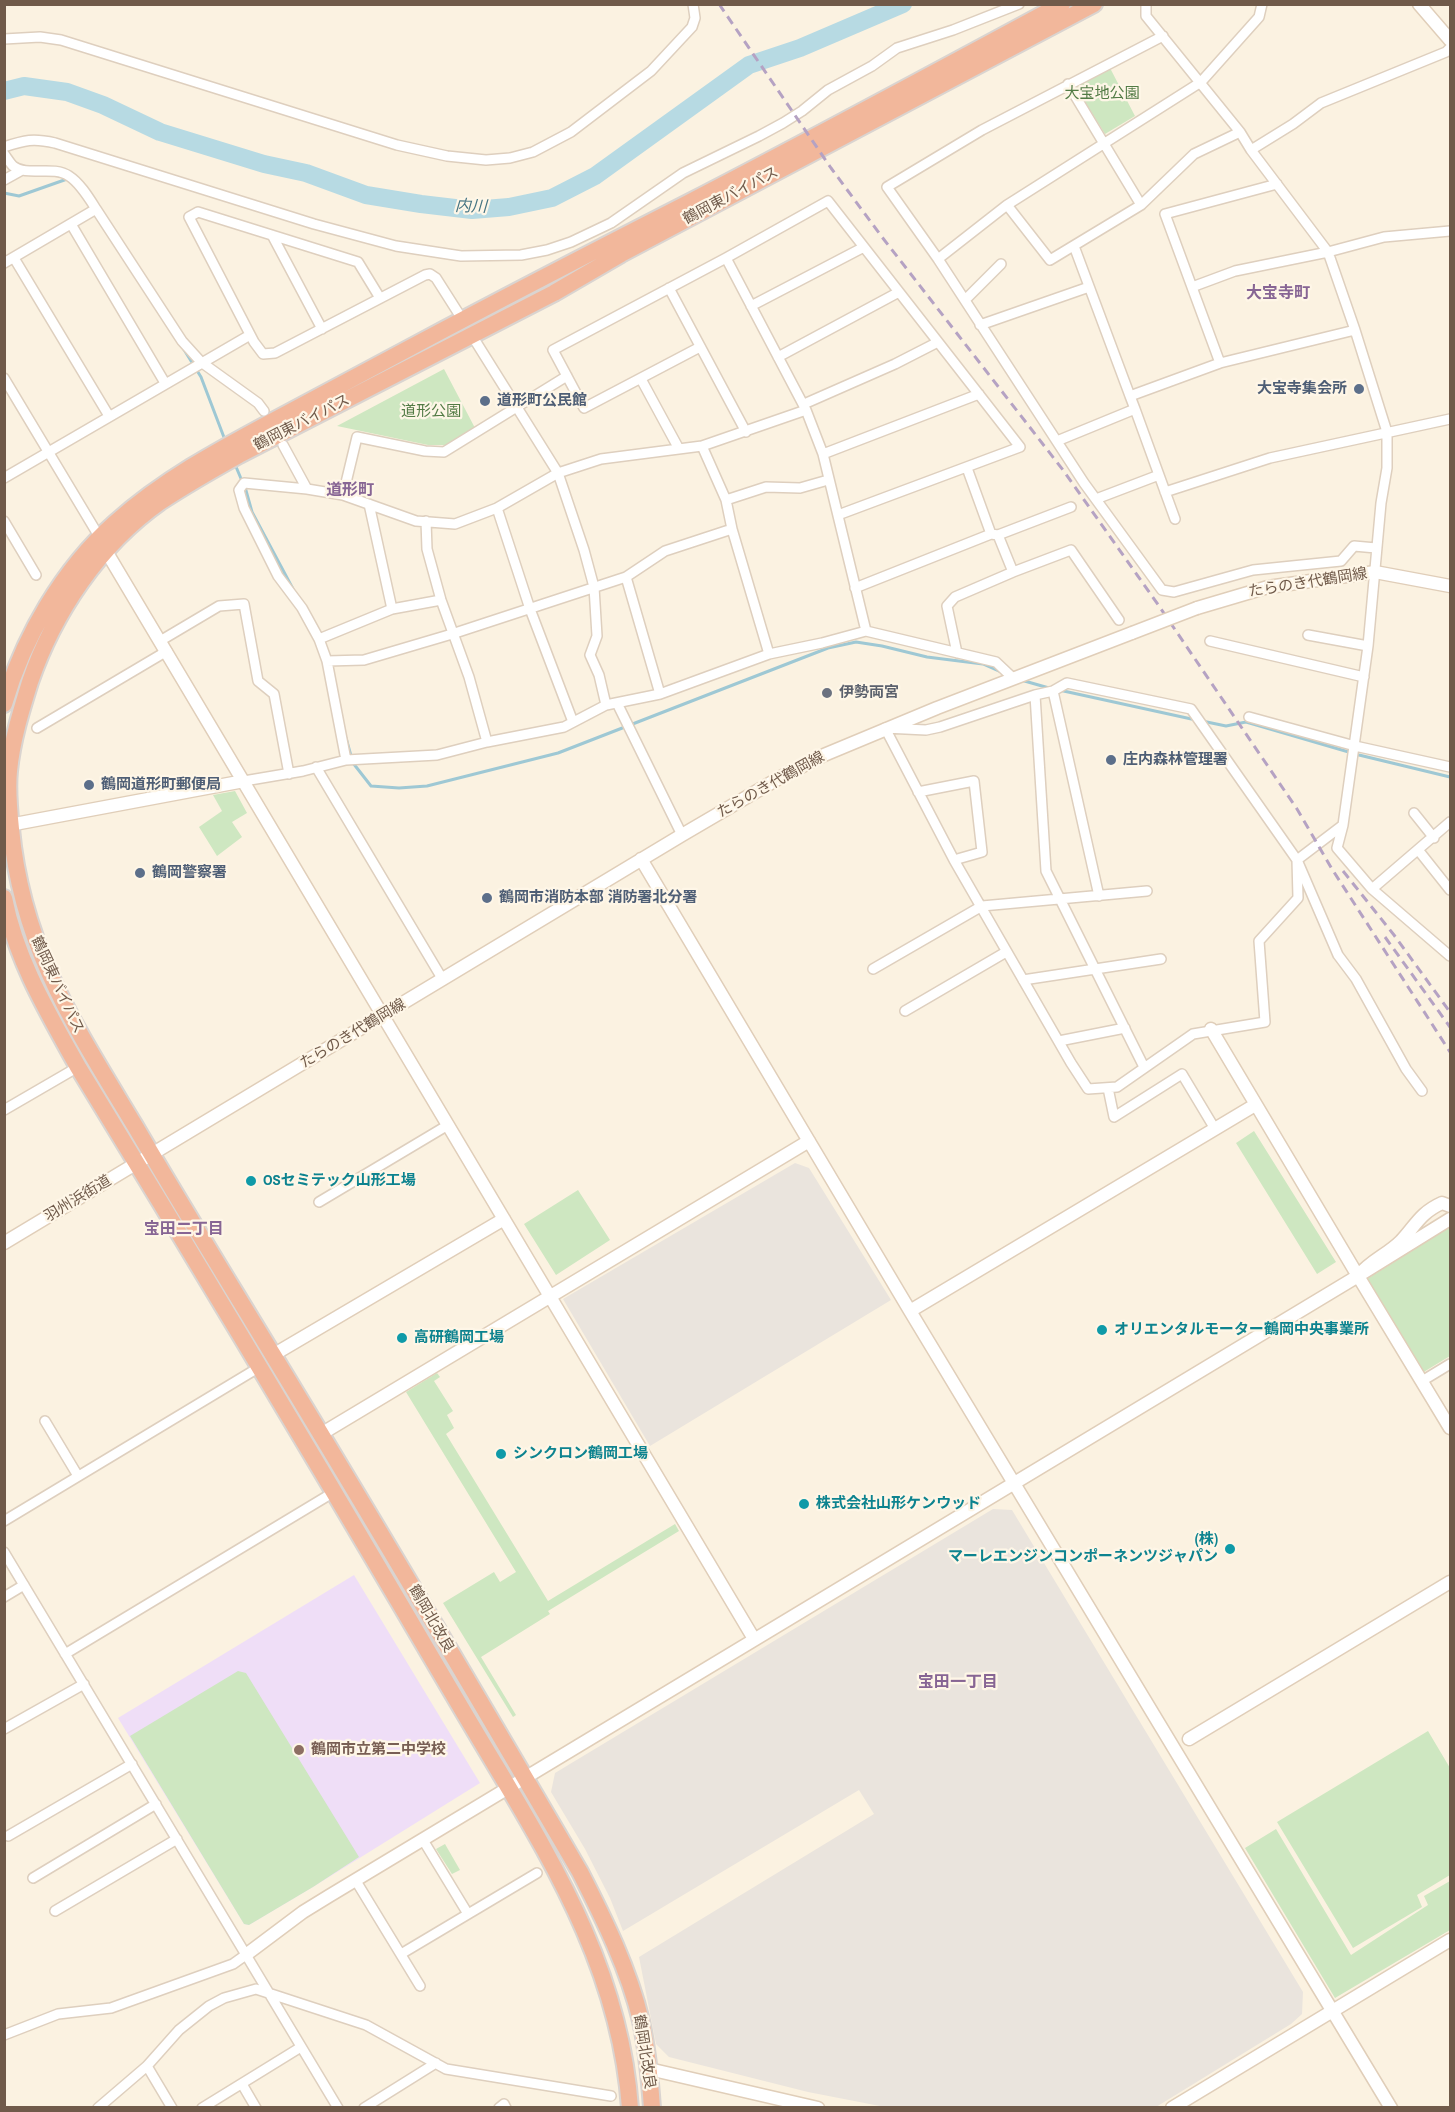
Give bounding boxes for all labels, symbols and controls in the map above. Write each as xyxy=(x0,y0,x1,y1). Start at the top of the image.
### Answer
park label: 大宝地公園 xyxy=(1065,85,1139,103)
street label: 鶴岡東バイパス xyxy=(680,163,782,229)
water label: 内川 xyxy=(455,197,487,217)
district label: 大宝寺町 xyxy=(1246,284,1310,304)
place label: 大宝寺集会所 xyxy=(1257,380,1347,398)
marker: 大宝寺集会所 xyxy=(1352,382,1366,396)
street label: 鶴岡東バイパス xyxy=(251,391,353,455)
place label: 道形町公民館 xyxy=(497,392,587,410)
marker: 道形町公民館 xyxy=(478,394,492,408)
park label: 道形公園 xyxy=(401,403,461,421)
district label: 道形町 xyxy=(326,481,374,501)
street label: たらのき代鶴岡線 xyxy=(1247,565,1369,601)
place label: 伊勢両宮 xyxy=(839,684,899,702)
marker: 伊勢両宮 xyxy=(820,686,834,700)
street label: たらのき代鶴岡線 xyxy=(714,748,828,822)
place label: 庄内森林管理署 xyxy=(1123,751,1228,769)
marker: 庄内森林管理署 xyxy=(1104,753,1118,767)
place label: 鶴岡道形町郵便局 xyxy=(101,776,221,794)
marker: 鶴岡道形町郵便局 xyxy=(82,778,96,792)
place label: 鶴岡警察署 xyxy=(152,864,227,882)
marker: 鶴岡警察署 xyxy=(133,866,147,880)
place label: 鶴岡市消防本部 消防署北分署 xyxy=(499,889,697,907)
marker: 鶴岡市消防本部 消防署北分署 xyxy=(480,891,494,905)
street label: 鶴岡東バイパス xyxy=(27,934,87,1036)
street label: たらのき代鶴岡線 xyxy=(297,995,409,1073)
street label: 羽州浜街道 xyxy=(41,1172,115,1226)
place label: OSセミテック山形工場 xyxy=(263,1172,416,1190)
marker: OSセミテック山形工場 xyxy=(244,1174,258,1188)
district label: 宝田二丁目 xyxy=(144,1220,224,1240)
place label: オリエンタルモーター鶴岡中央事業所 xyxy=(1114,1321,1369,1339)
marker: オリエンタルモーター鶴岡中央事業所 xyxy=(1095,1323,1109,1337)
place label: 高研鶴岡工場 xyxy=(414,1329,504,1347)
marker: 高研鶴岡工場 xyxy=(395,1331,409,1345)
place label: シンクロン鶴岡工場 xyxy=(513,1445,648,1463)
marker: シンクロン鶴岡工場 xyxy=(494,1447,508,1461)
place label: 株式会社山形ケンウッド xyxy=(816,1495,981,1513)
marker: 株式会社山形ケンウッド xyxy=(797,1497,811,1511)
place label: (株) マーレエンジンコンポーネンツジャパン xyxy=(948,1531,1218,1566)
marker: (株) マーレエンジンコンポーネンツジャパン xyxy=(1223,1542,1237,1556)
street label: 鶴岡北改良 xyxy=(404,1582,458,1656)
district label: 宝田一丁目 xyxy=(918,1673,998,1693)
place label: 鶴岡市立第二中学校 xyxy=(311,1741,446,1759)
marker: 鶴岡市立第二中学校 xyxy=(292,1743,306,1757)
street label: 鶴岡北改良 xyxy=(629,2014,659,2090)

